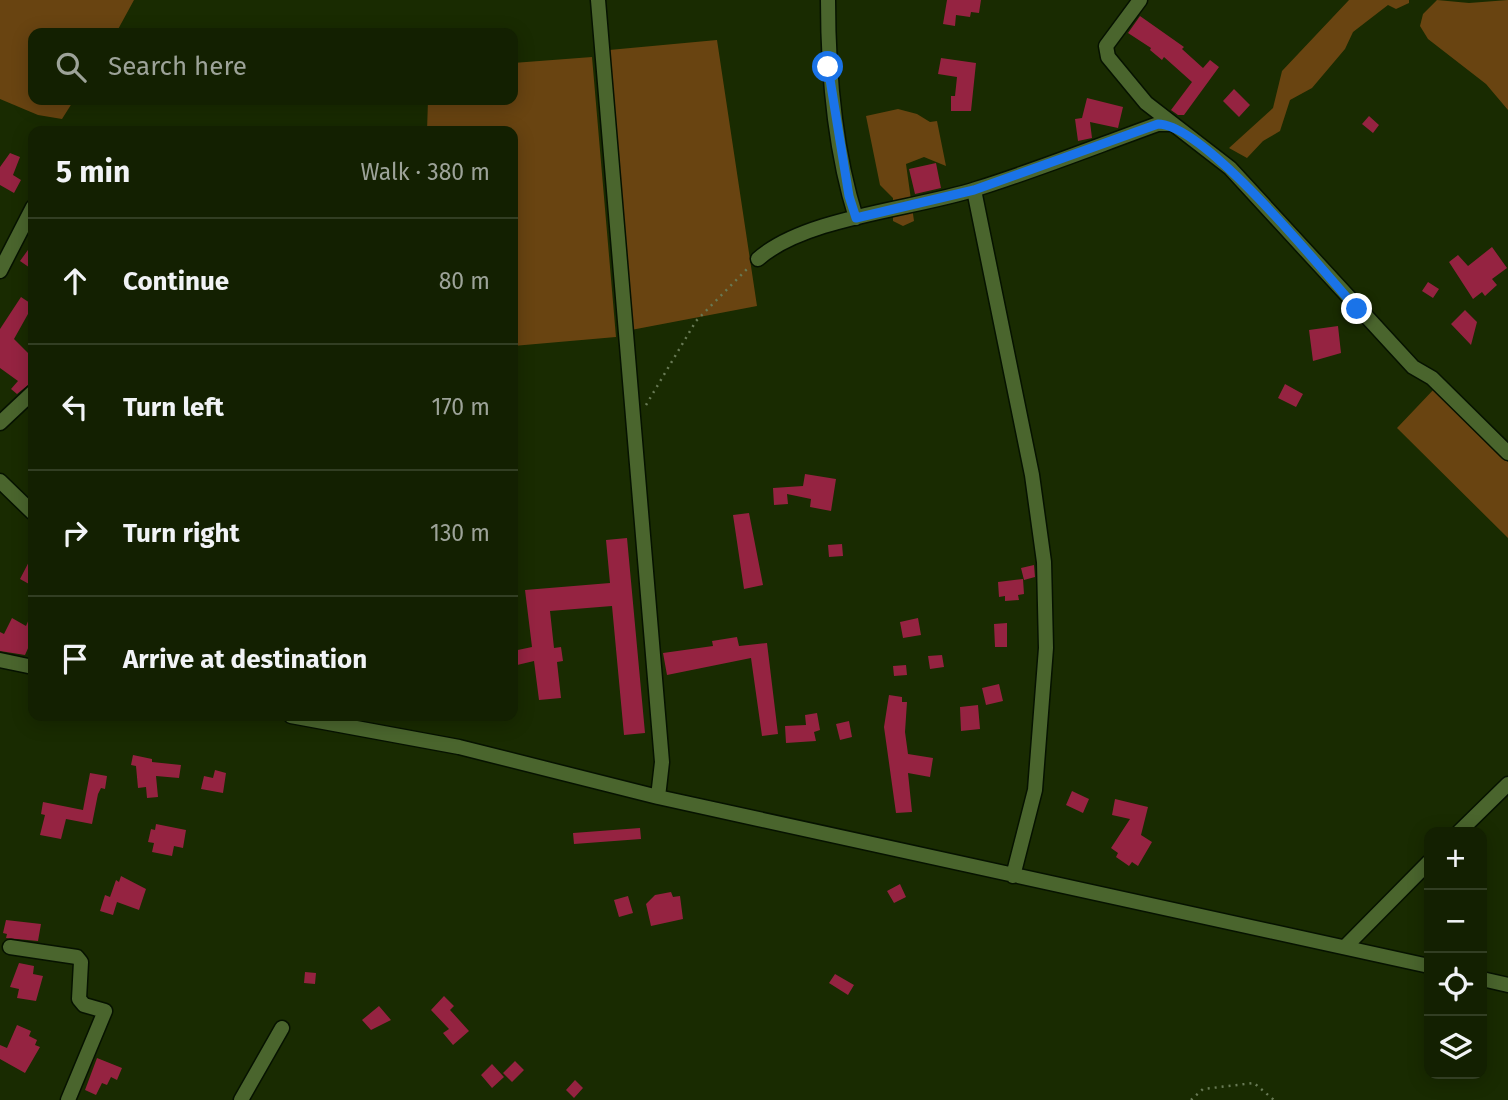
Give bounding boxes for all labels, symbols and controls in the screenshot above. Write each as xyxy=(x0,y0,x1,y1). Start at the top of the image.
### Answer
search box xyxy=(28,28,518,105)
icon: search xyxy=(52,48,90,86)
text: Search here xyxy=(108,51,247,82)
route start xyxy=(812,51,843,82)
text: 5 min xyxy=(56,154,130,190)
text: Walk · 380 m xyxy=(360,158,490,186)
icon: ahead xyxy=(56,262,94,300)
text: Continue xyxy=(123,266,229,297)
text: 80 m xyxy=(439,267,490,295)
route end xyxy=(1341,293,1372,324)
icon: left xyxy=(56,388,94,426)
text: Turn left xyxy=(123,392,224,423)
text: 170 m xyxy=(431,393,490,421)
icon: right xyxy=(56,514,94,552)
text: Turn right xyxy=(123,518,240,549)
text: 130 m xyxy=(430,519,490,547)
icon: arrive xyxy=(56,640,94,678)
text: Arrive at destination xyxy=(123,644,367,675)
map controls xyxy=(1424,827,1487,1079)
button: + xyxy=(1424,827,1487,890)
button: − xyxy=(1424,890,1487,953)
button: locate xyxy=(1424,953,1487,1016)
button: layers xyxy=(1424,1016,1487,1079)

